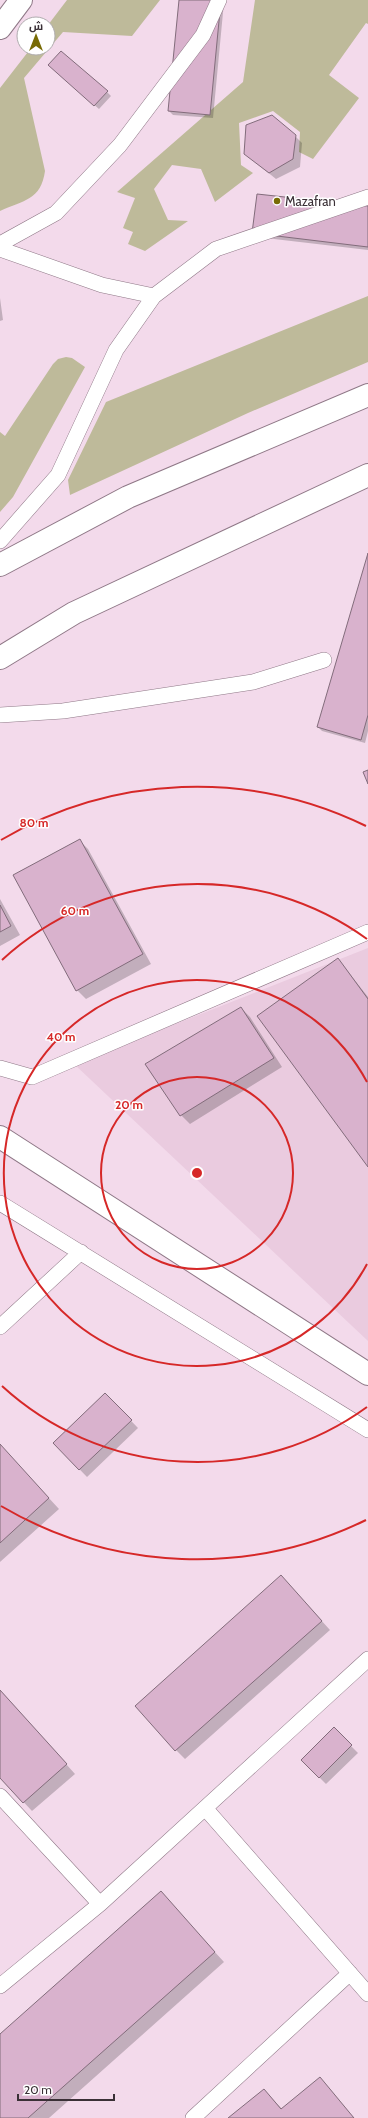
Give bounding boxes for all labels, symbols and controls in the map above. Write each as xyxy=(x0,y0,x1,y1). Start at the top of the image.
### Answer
north arrow xyxy=(16,16,56,56)
text: ش xyxy=(29,19,43,33)
place label: Mazafran xyxy=(285,193,336,209)
marker: Mazafran xyxy=(272,196,282,206)
text: 80 m xyxy=(20,815,48,830)
text: 60 m xyxy=(61,903,89,918)
text: 40 m xyxy=(46,1029,76,1044)
text: 20 m xyxy=(115,1097,143,1112)
centre of rings xyxy=(190,1166,204,1180)
scale bar xyxy=(18,2076,114,2102)
text: 20 m xyxy=(24,2082,52,2097)

